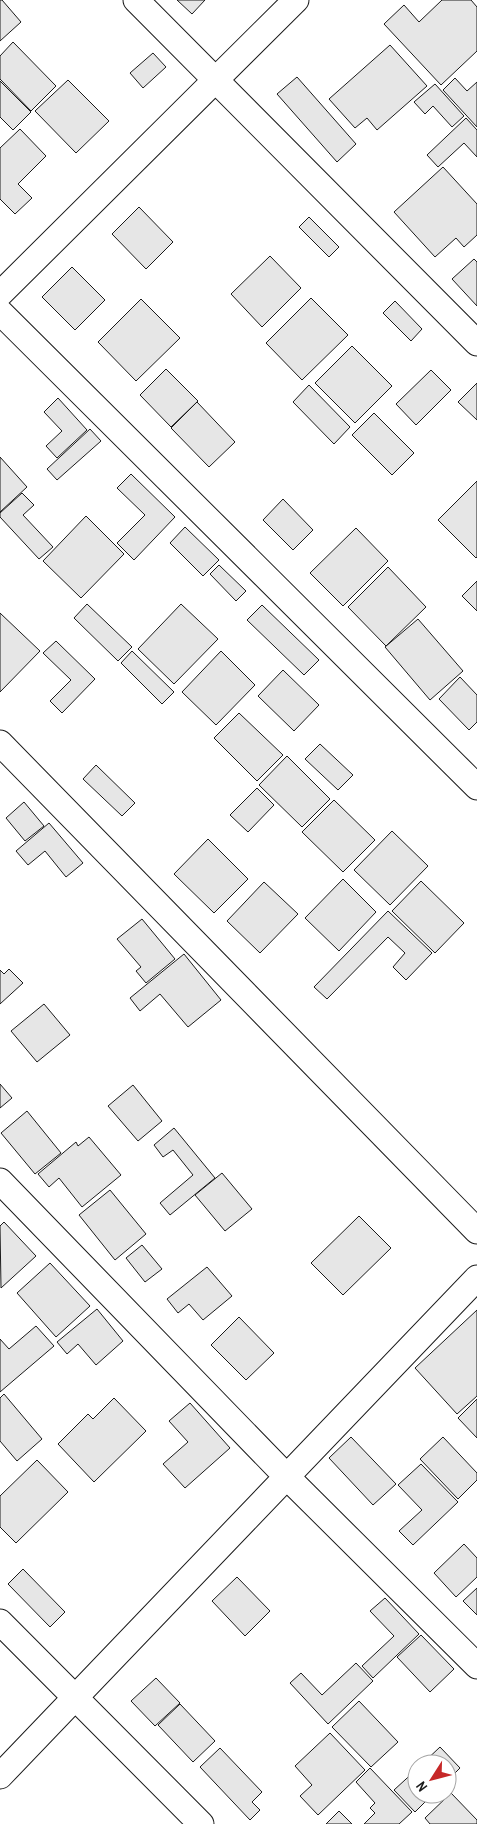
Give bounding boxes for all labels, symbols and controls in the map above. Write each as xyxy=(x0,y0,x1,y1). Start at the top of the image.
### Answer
north arrow xyxy=(407,1754,457,1804)
text: N xyxy=(412,1778,431,1795)

